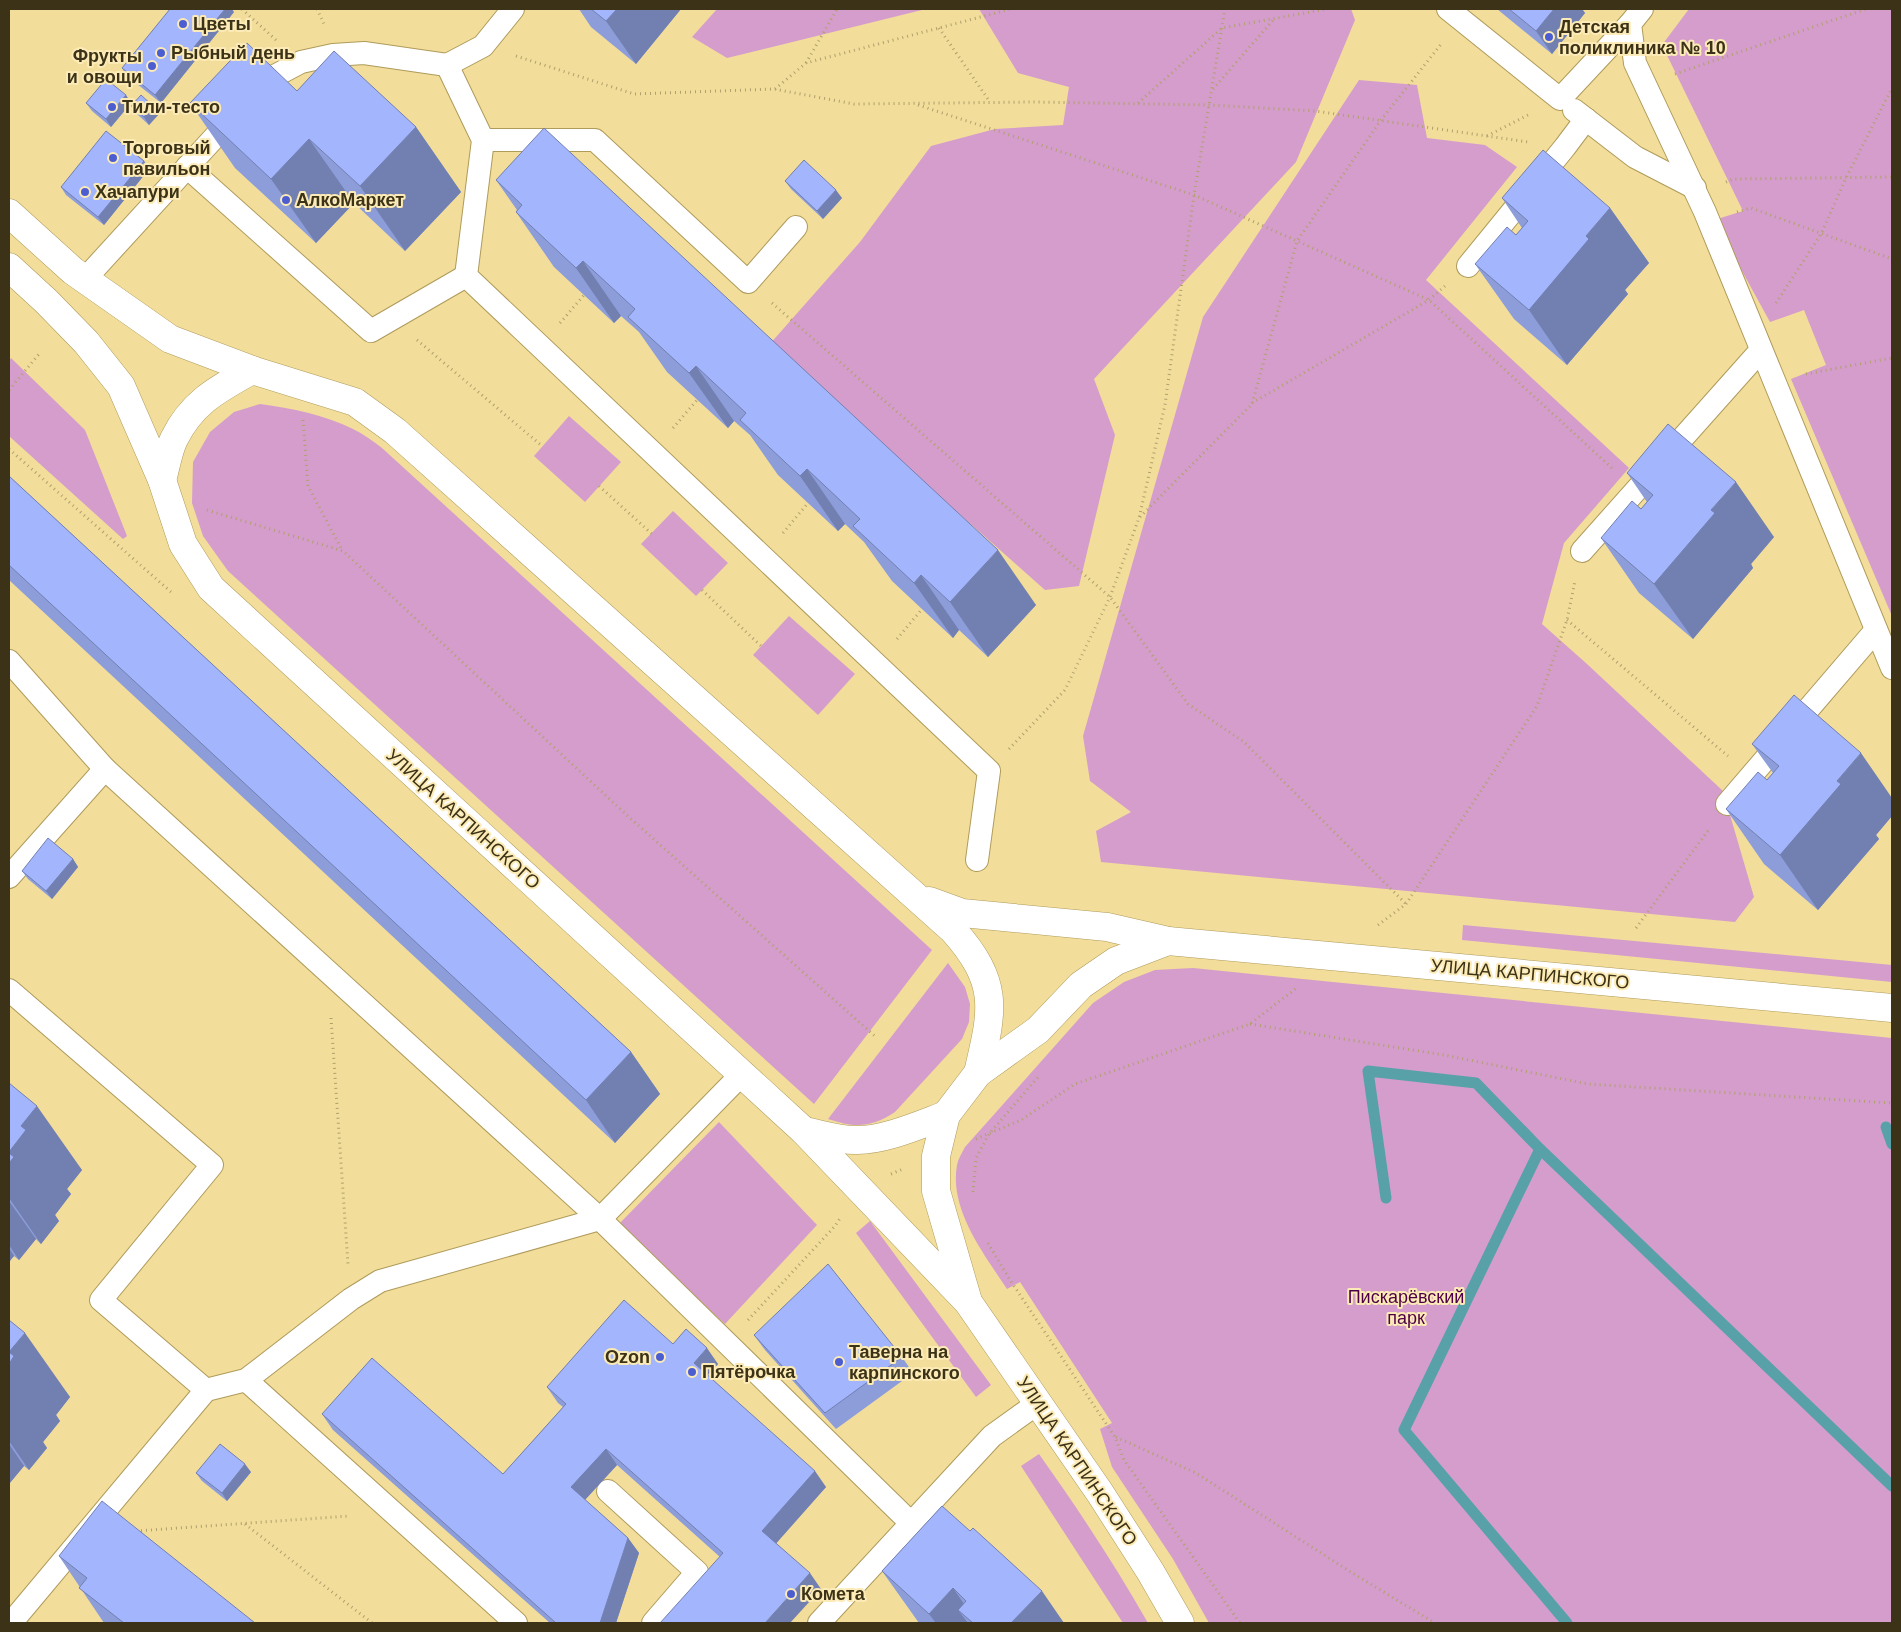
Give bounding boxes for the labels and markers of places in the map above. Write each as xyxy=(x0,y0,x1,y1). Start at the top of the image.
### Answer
place label: Цветы xyxy=(193,14,251,34)
place label: Детская поликлиника № 10 xyxy=(1559,17,1726,58)
marker: Цветы xyxy=(177,18,189,30)
marker: Детская поликлиника № 10 xyxy=(1543,31,1555,43)
place label: Рыбный день xyxy=(171,43,295,63)
place label: Фрукты и овощи xyxy=(67,46,142,87)
marker: Рыбный день xyxy=(155,47,167,59)
marker: Фрукты и овощи xyxy=(146,60,158,72)
place label: Тили-тесто xyxy=(122,97,220,117)
marker: Тили-тесто xyxy=(106,101,118,113)
place label: Торговый павильон xyxy=(123,138,211,179)
marker: Торговый павильон xyxy=(107,152,119,164)
place label: Хачапури xyxy=(95,182,180,202)
marker: Хачапури xyxy=(79,186,91,198)
place label: АлкоМаркет xyxy=(296,190,404,210)
marker: АлкоМаркет xyxy=(280,194,292,206)
place label: Таверна на карпинского xyxy=(849,1342,960,1383)
place label: Ozon xyxy=(605,1347,650,1367)
marker: Ozon xyxy=(654,1351,666,1363)
marker: Таверна на карпинского xyxy=(833,1356,845,1368)
place label: Пятёрочка xyxy=(702,1362,796,1382)
marker: Пятёрочка xyxy=(686,1366,698,1378)
place label: Комета xyxy=(801,1584,866,1604)
marker: Комета xyxy=(785,1588,797,1600)

